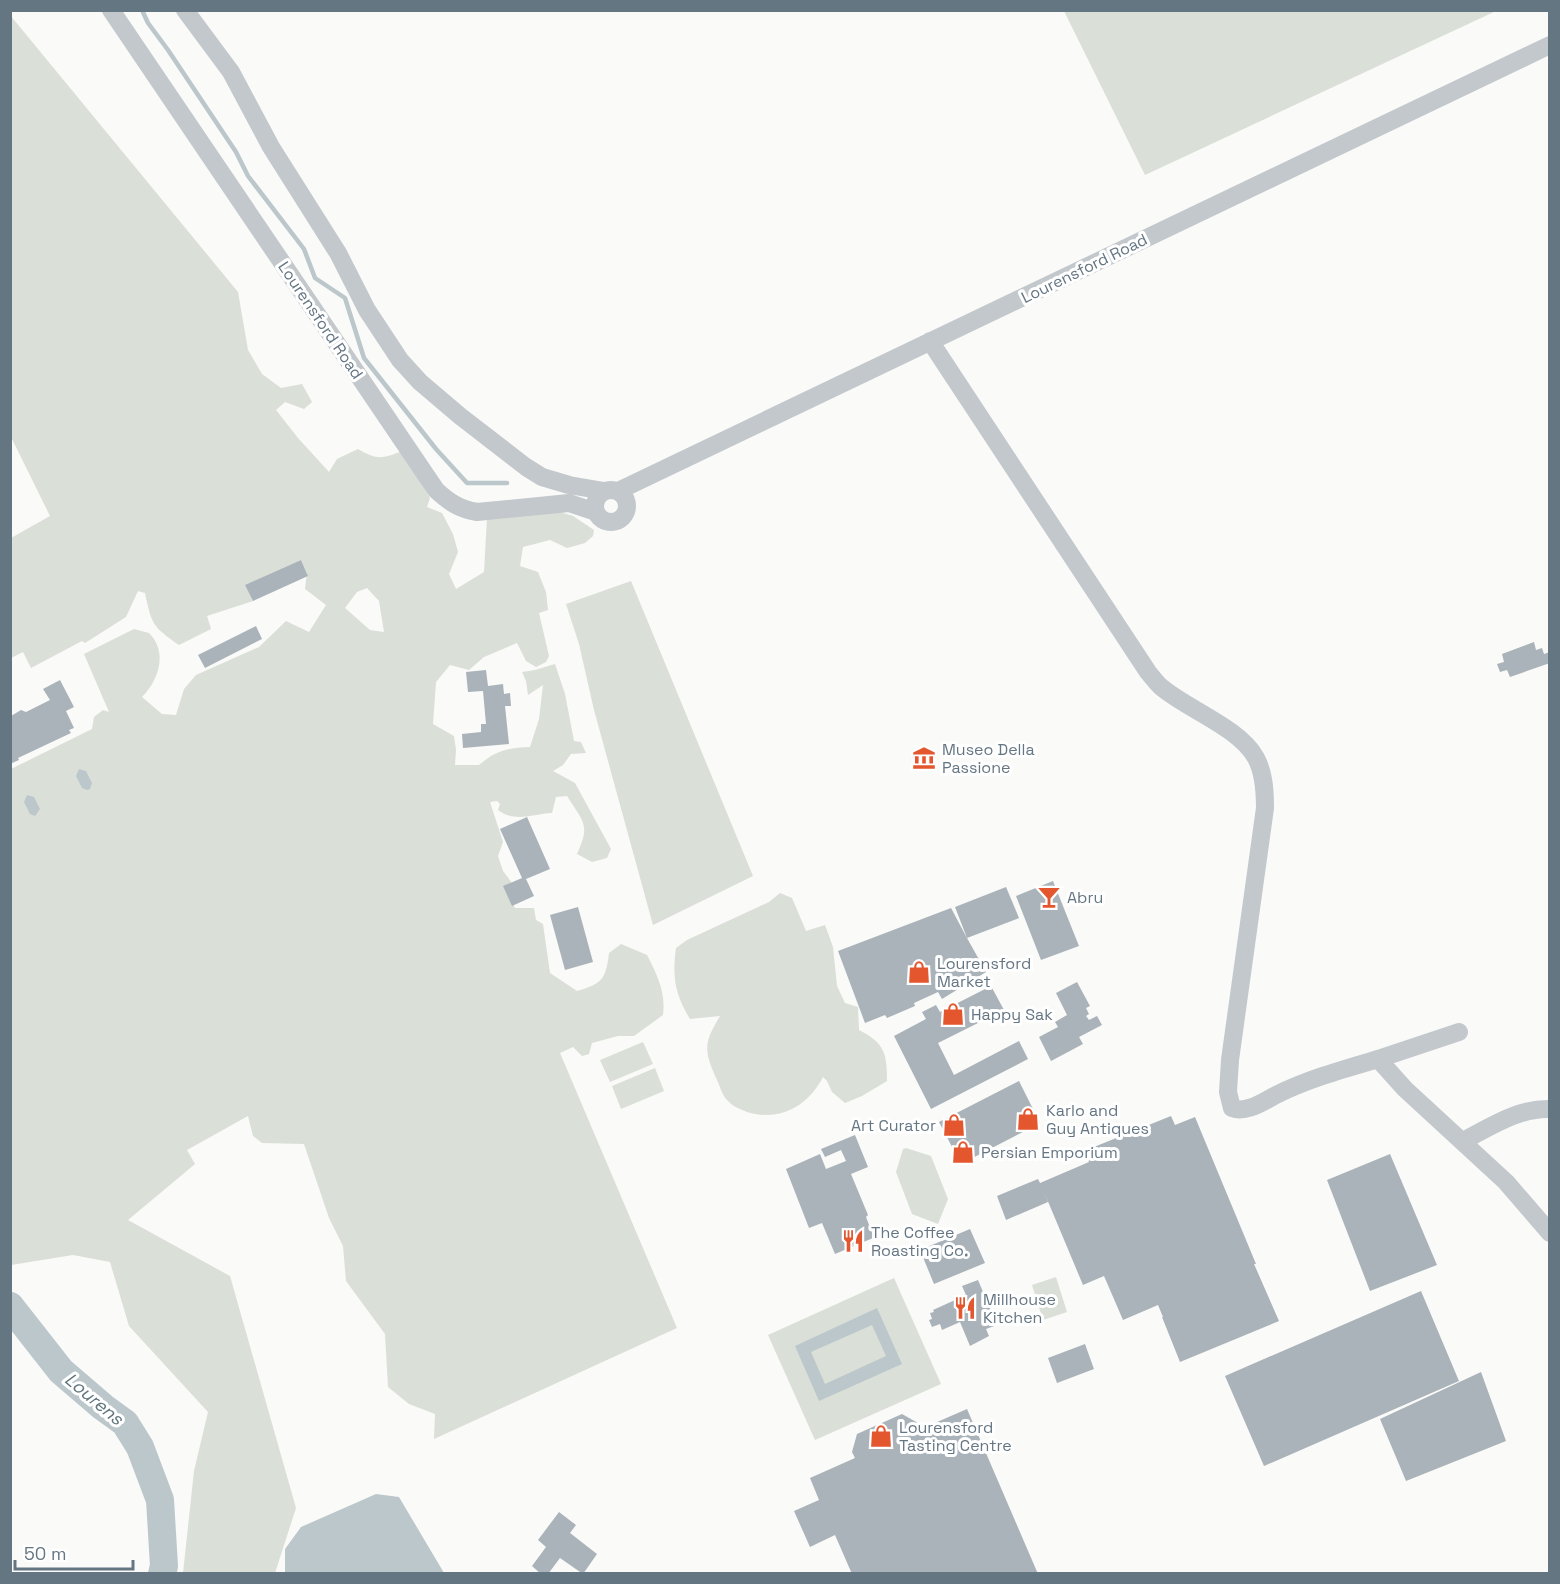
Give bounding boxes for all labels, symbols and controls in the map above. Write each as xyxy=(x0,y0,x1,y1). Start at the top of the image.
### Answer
street label: Lourensford Road xyxy=(1018,229,1151,308)
street label: Lourensford Road xyxy=(273,257,368,383)
place label: Museo Della Passione xyxy=(942,739,1035,778)
museum icon: Museo Della Passione xyxy=(911,745,937,771)
bar icon: Abru xyxy=(1036,884,1062,910)
place label: Abru xyxy=(1067,887,1103,908)
place label: Lourensford Market xyxy=(937,953,1031,992)
shop icon: Lourensford Market xyxy=(906,959,932,985)
shop icon: Happy Sak xyxy=(940,1001,966,1027)
place label: Happy Sak xyxy=(971,1004,1053,1025)
place label: Karlo and Guy Antiques xyxy=(1046,1100,1149,1139)
shop icon: Karlo and Guy Antiques xyxy=(1015,1106,1041,1132)
shop icon: Art Curator xyxy=(941,1112,967,1138)
place label: Art Curator xyxy=(851,1115,936,1136)
shop icon: Persian Emporium xyxy=(950,1139,976,1165)
place label: Persian Emporium xyxy=(981,1142,1118,1163)
place label: The Coffee Roasting Co. xyxy=(871,1222,968,1261)
restaurant icon: The Coffee Roasting Co. xyxy=(840,1228,866,1254)
place label: Millhouse Kitchen xyxy=(983,1289,1056,1328)
restaurant icon: Millhouse Kitchen xyxy=(952,1295,978,1321)
water label: Lourens xyxy=(60,1367,129,1430)
place label: Lourensford Tasting Centre xyxy=(899,1417,1012,1456)
shop icon: Lourensford Tasting Centre xyxy=(868,1423,894,1449)
scale bar xyxy=(15,1533,134,1571)
text: 50 m xyxy=(24,1542,66,1565)

